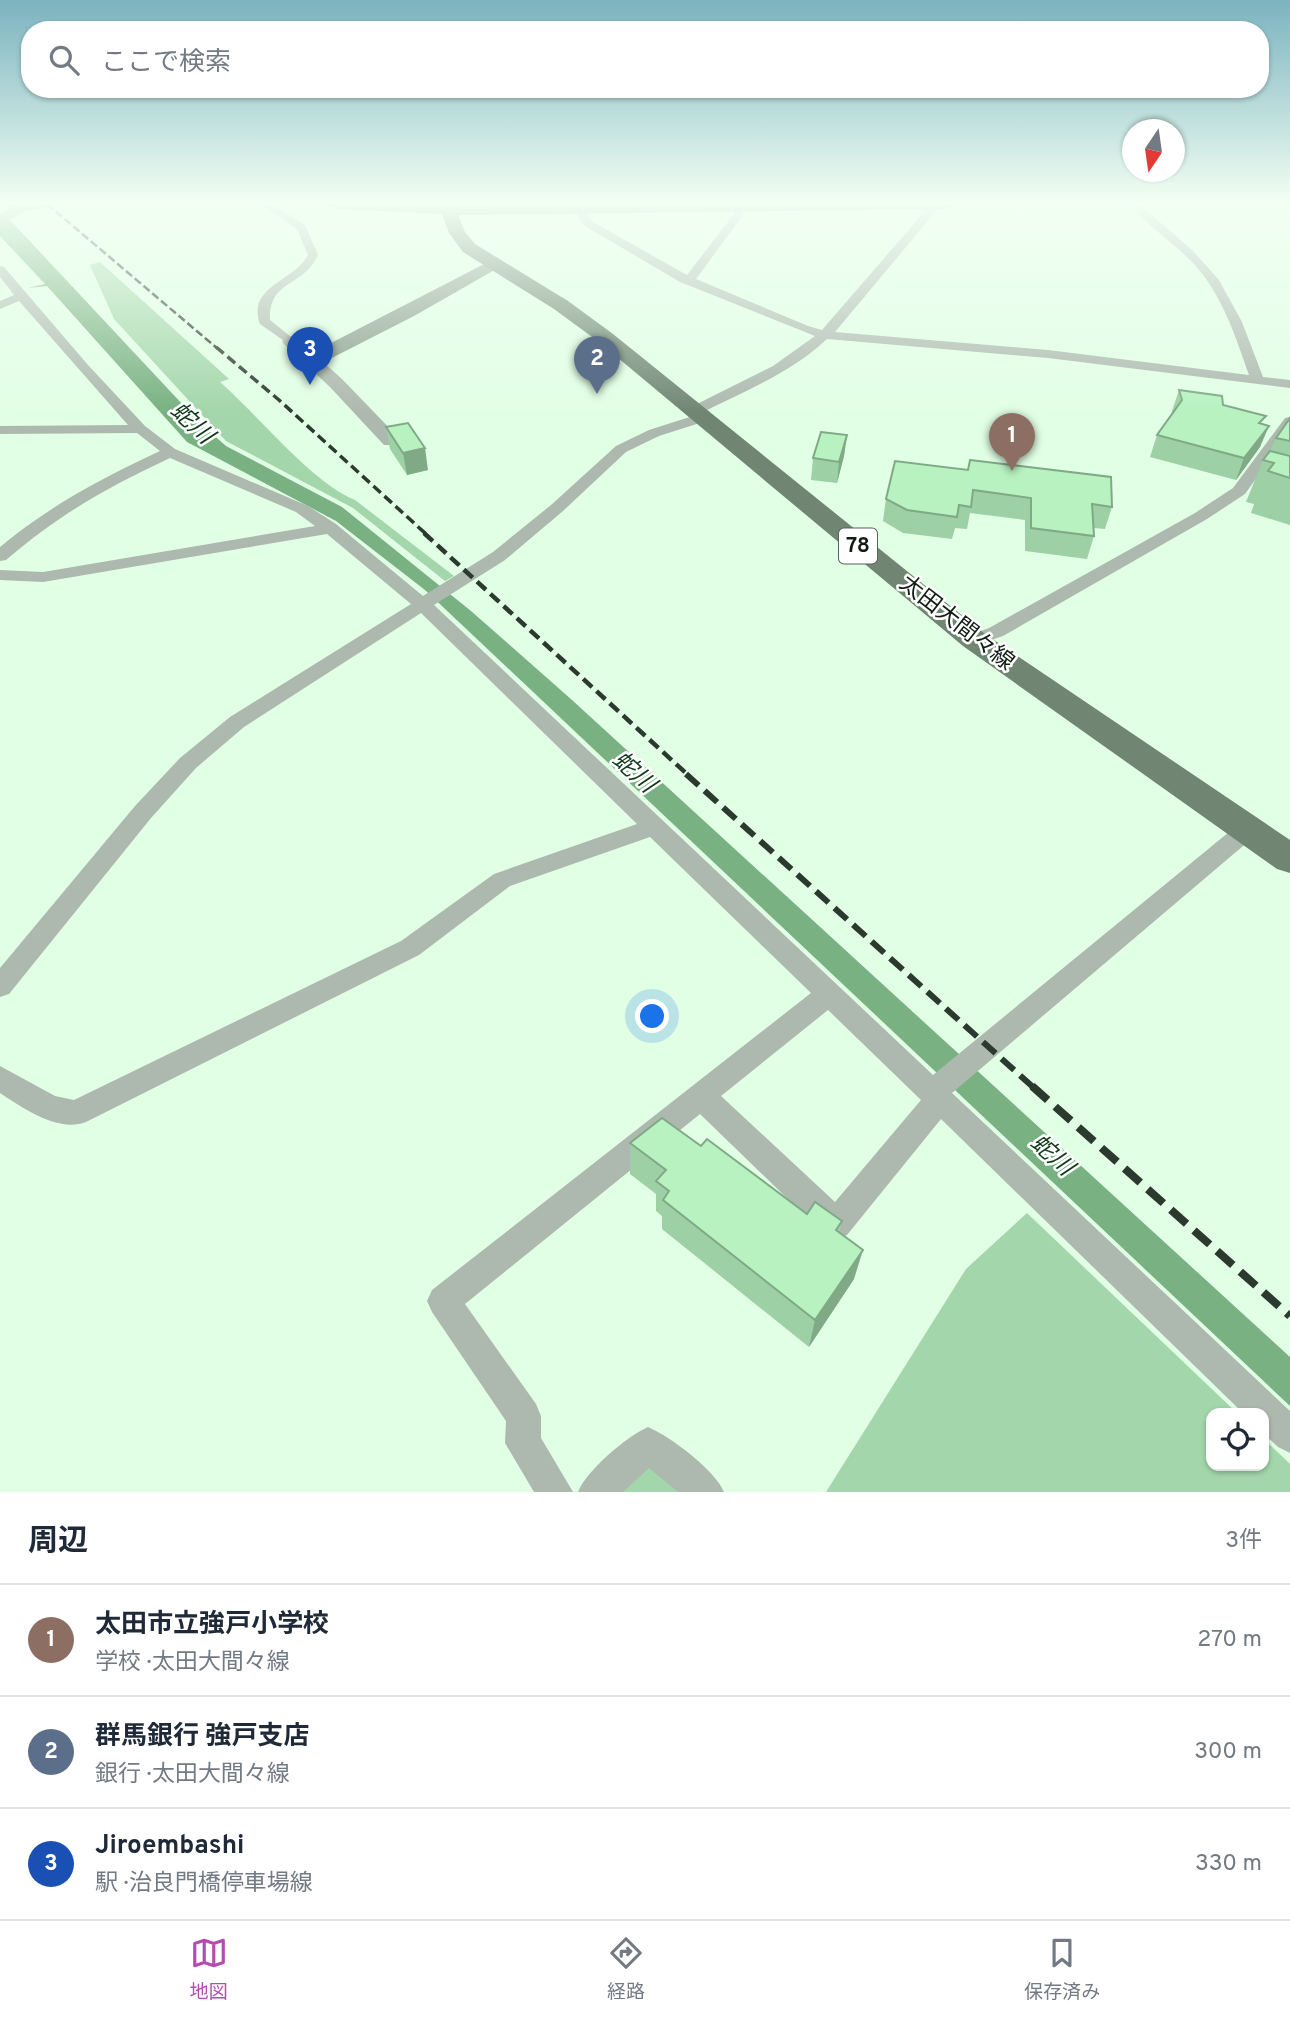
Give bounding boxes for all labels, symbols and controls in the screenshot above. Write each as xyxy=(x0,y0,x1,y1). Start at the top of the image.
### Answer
search box xyxy=(21,21,1269,98)
icon: search xyxy=(45,41,83,79)
text: ここで検索 xyxy=(101,47,231,80)
north arrow xyxy=(1122,119,1185,182)
pin: 3 xyxy=(287,327,333,385)
pin: 2 xyxy=(574,336,620,394)
water label: 蛇川 xyxy=(163,397,221,453)
pin: 1 xyxy=(989,413,1035,471)
road number: 78 xyxy=(839,528,877,564)
street label: 太田大間々線 xyxy=(893,570,1019,678)
water label: 蛇川 xyxy=(605,746,663,802)
your location xyxy=(635,999,669,1033)
water label: 蛇川 xyxy=(1023,1129,1081,1185)
map controls xyxy=(1206,1408,1269,1471)
button: locate xyxy=(1206,1408,1269,1471)
text: 周辺 xyxy=(28,1524,88,1561)
text: 3件 xyxy=(1225,1527,1262,1556)
text: 太田市立強戸小学校 xyxy=(95,1609,329,1642)
text: 1 xyxy=(46,1626,56,1655)
text: 270 m xyxy=(1197,1626,1262,1655)
text: 学校 · 太田大間々線 xyxy=(95,1649,290,1678)
text: 群馬銀行 強戸支店 xyxy=(95,1721,310,1754)
text: 2 xyxy=(44,1738,58,1767)
text: 300 m xyxy=(1194,1738,1262,1767)
text: 銀行 · 太田大間々線 xyxy=(95,1761,290,1790)
text: Jiroembashi xyxy=(95,1830,244,1863)
text: 3 xyxy=(44,1850,58,1879)
text: 330 m xyxy=(1195,1850,1262,1879)
text: 駅 · 治良門橋停車場線 xyxy=(95,1870,313,1899)
tab: 地図 xyxy=(190,1934,228,2005)
tab: 経路 xyxy=(607,1934,645,2005)
tab: 保存済み xyxy=(1024,1934,1100,2005)

